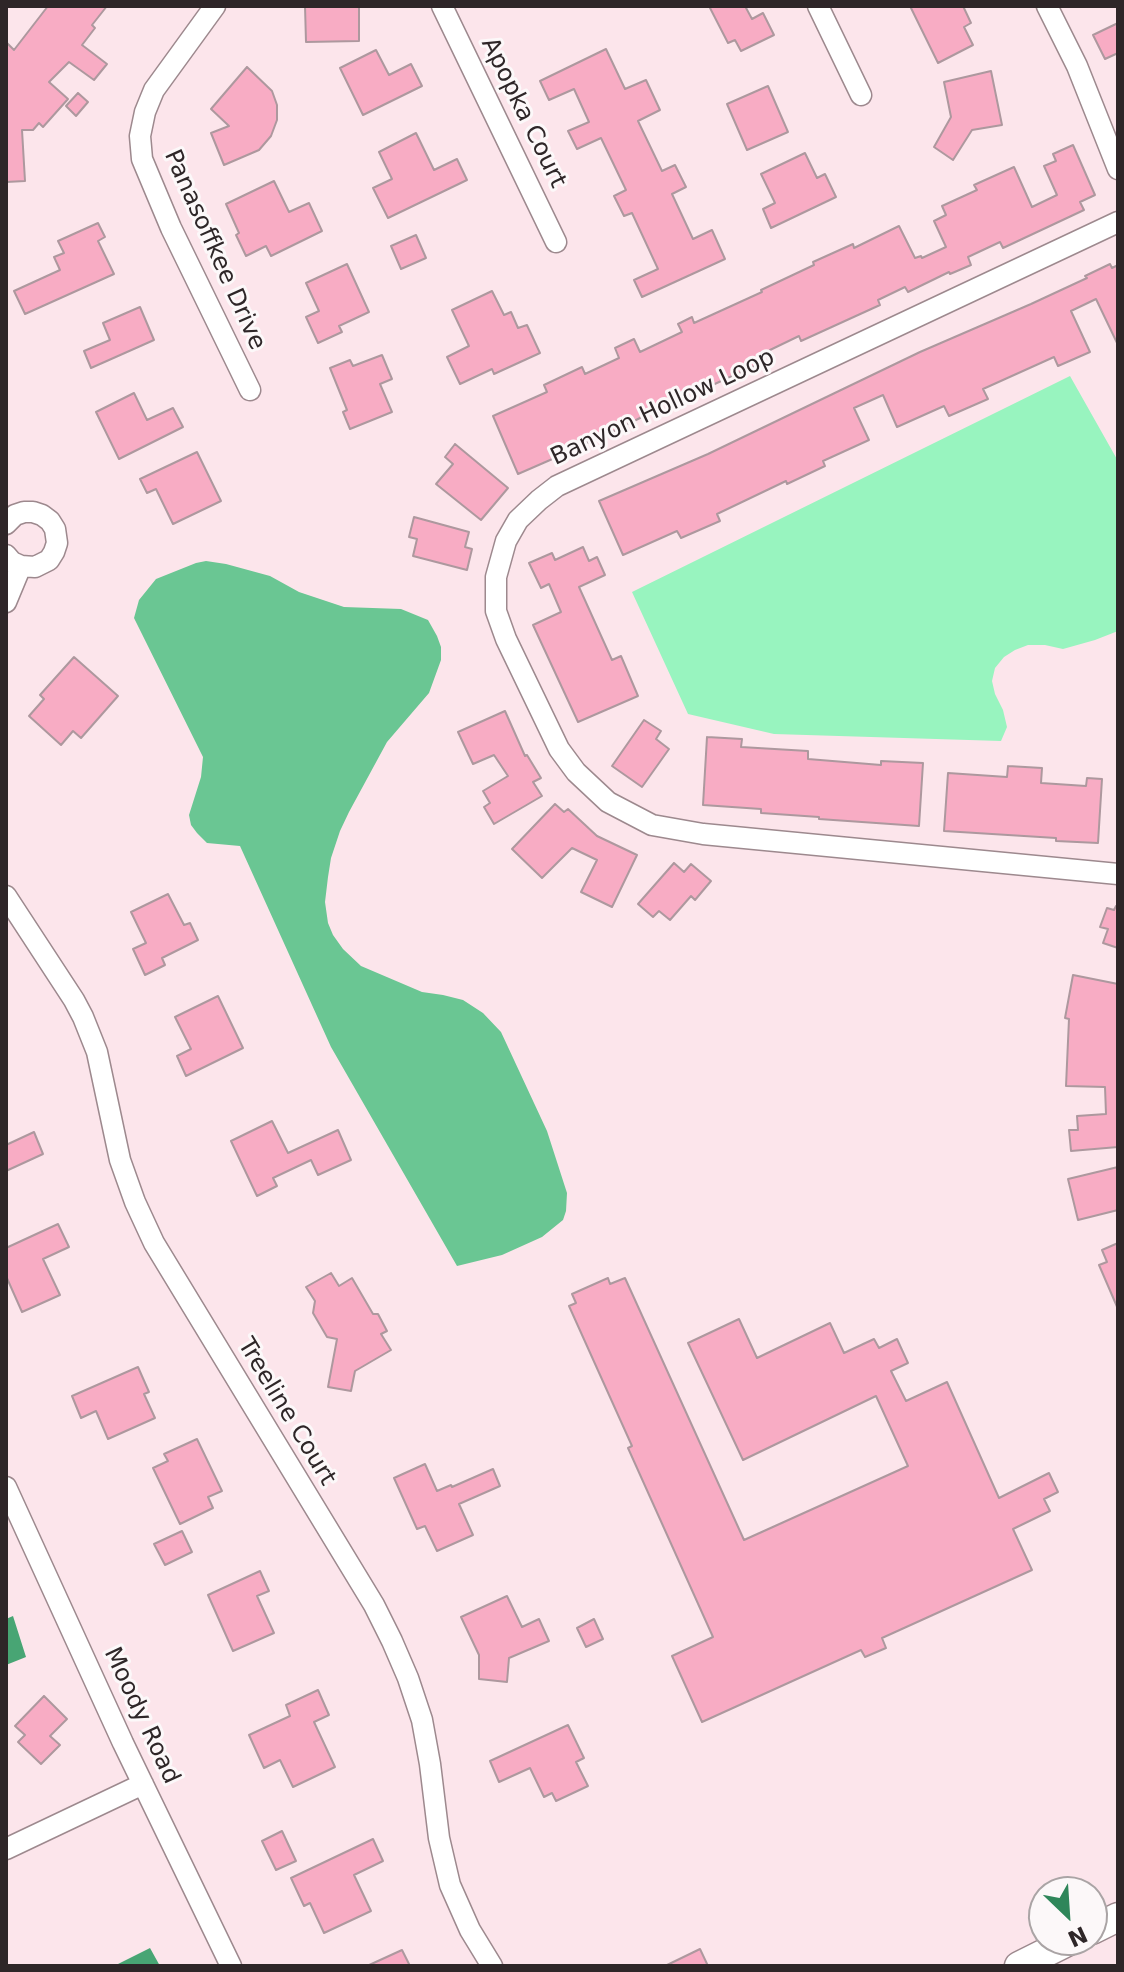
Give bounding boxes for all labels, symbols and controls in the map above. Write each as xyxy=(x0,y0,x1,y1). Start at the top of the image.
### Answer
street label: Apopka Court xyxy=(474,33,572,193)
street label: Panasoffkee Drive xyxy=(157,146,271,354)
street label: Banyon Hollow Loop xyxy=(546,343,780,473)
street label: Treeline Court xyxy=(231,1333,341,1491)
street label: Moody Road xyxy=(97,1643,185,1789)
north arrow xyxy=(1028,1876,1108,1956)
text: N xyxy=(1064,1921,1091,1952)

